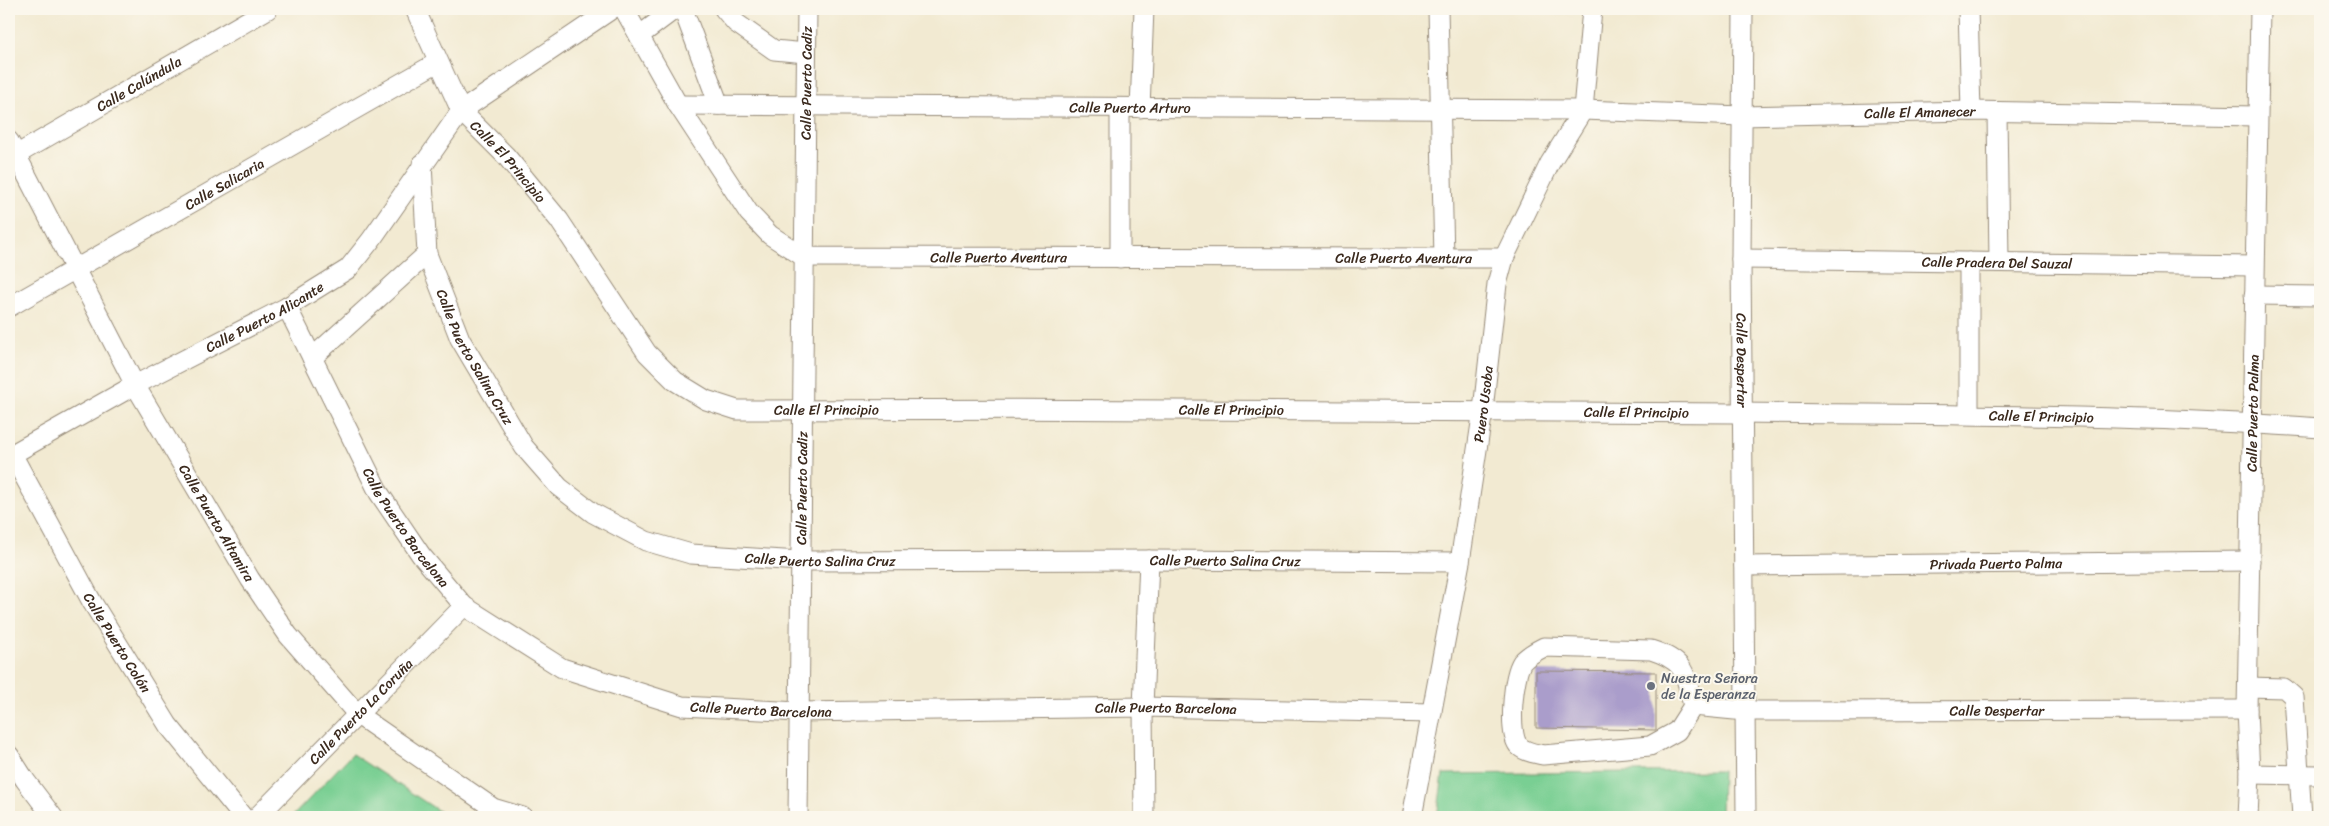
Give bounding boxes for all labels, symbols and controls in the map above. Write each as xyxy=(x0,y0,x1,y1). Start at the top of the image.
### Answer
street label: Calle Puerto Cadiz xyxy=(794,26,820,140)
street label: Calle Calúndula xyxy=(92,49,187,119)
street label: Calle Puerto Arturo xyxy=(1069,95,1191,121)
street label: Calle El Amanecer xyxy=(1864,99,1977,126)
street label: Calle El Principio xyxy=(464,114,552,209)
street label: Calle Salicaria xyxy=(180,152,269,217)
street label: Calle Puerto Aventura xyxy=(930,245,1068,270)
street label: Calle Puerto Aventura xyxy=(1335,246,1473,271)
street label: Calle Pradera Del Sauzal xyxy=(1922,249,2073,277)
street label: Calle Puerto Alicante xyxy=(201,275,329,360)
street label: Calle Puerto Salina Cruz xyxy=(429,285,521,430)
street label: Calle Despertar xyxy=(1728,313,1754,409)
street label: Calle Puerto Palma xyxy=(2239,354,2267,472)
street label: Puero Usoba xyxy=(1466,364,1501,444)
street label: Calle El Principio xyxy=(774,397,879,423)
street label: Calle El Principio xyxy=(1179,397,1284,423)
street label: Calle El Principio xyxy=(1584,400,1689,426)
street label: Calle El Principio xyxy=(1989,403,2094,430)
street label: Calle Puerto Cadiz xyxy=(789,431,815,545)
street label: Calle Puerto Altamira xyxy=(172,459,262,588)
street label: Calle Puerto Barcelona xyxy=(355,463,456,594)
street label: Calle Puerto Salina Cruz xyxy=(744,545,896,574)
street label: Calle Puerto Salina Cruz xyxy=(1150,548,1301,574)
street label: Privada Puerto Palma xyxy=(1930,551,2063,577)
street label: Calle Puerto Colón xyxy=(76,588,158,699)
street label: Calle Puerto La Coruña xyxy=(303,653,419,771)
place label: Nuestra Señora de la Esperanza xyxy=(1661,666,1758,707)
marker: Nuestra Señora de la Esperanza xyxy=(1645,680,1657,692)
street label: Calle Puerto Barcelona xyxy=(690,694,832,725)
street label: Calle Puerto Barcelona xyxy=(1095,695,1237,722)
street label: Calle Despertar xyxy=(1950,698,2045,724)

